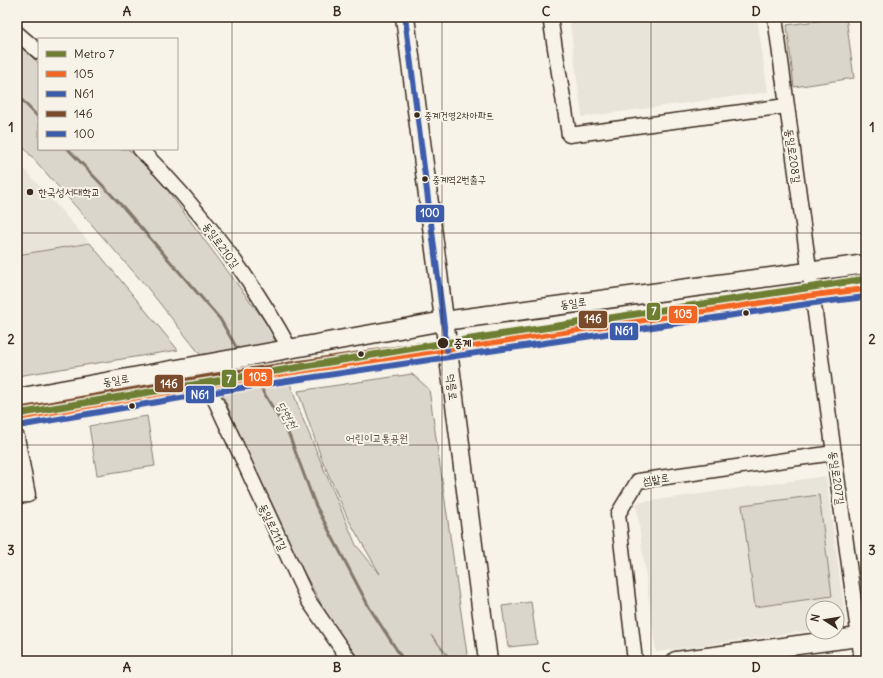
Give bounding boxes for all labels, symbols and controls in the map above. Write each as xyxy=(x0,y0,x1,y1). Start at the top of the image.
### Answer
text: A xyxy=(123,3,132,20)
text: B xyxy=(333,3,342,20)
text: C xyxy=(542,3,551,20)
text: D xyxy=(751,3,761,20)
legend xyxy=(38,38,178,150)
text: Metro 7 xyxy=(74,46,115,61)
text: 105 xyxy=(74,66,94,81)
text: N61 xyxy=(74,86,94,101)
text: 146 xyxy=(74,106,93,121)
place label: 중계건영2차아파트 xyxy=(424,109,494,122)
marker: 중계건영2차아파트 xyxy=(412,110,422,120)
text: 1 xyxy=(8,119,14,136)
text: 1 xyxy=(869,119,875,136)
text: 100 xyxy=(74,126,95,141)
street label: 동일로208길 xyxy=(782,128,804,184)
place label: 중계역2번출구 xyxy=(432,173,486,186)
marker: 중계역2번출구 xyxy=(420,174,430,184)
place label: 한국성서대학교 xyxy=(38,185,100,199)
marker: 한국성서대학교 xyxy=(25,187,35,197)
line badge: 100 xyxy=(415,204,445,223)
text: 100 xyxy=(421,206,439,220)
street label: 동일로210길 xyxy=(200,219,242,271)
street label: 동일로 xyxy=(559,294,587,312)
line badge: 7 xyxy=(646,302,661,321)
text: 7 xyxy=(651,304,657,318)
line badge: 105 xyxy=(668,305,698,324)
text: 105 xyxy=(674,307,692,321)
unlabelled marker xyxy=(741,308,751,318)
line badge: 146 xyxy=(578,310,608,329)
text: 146 xyxy=(584,312,602,326)
line badge: N61 xyxy=(609,322,639,341)
text: N61 xyxy=(615,324,633,338)
text: 2 xyxy=(7,331,15,348)
text: 2 xyxy=(868,331,876,348)
marker: 중계 xyxy=(436,336,450,350)
place label: 중계 xyxy=(454,336,472,350)
unlabelled marker xyxy=(356,349,366,359)
line badge: 105 xyxy=(243,368,273,387)
line badge: 7 xyxy=(221,369,237,388)
text: 105 xyxy=(249,370,267,384)
street label: 동일로 xyxy=(102,371,130,389)
text: 7 xyxy=(226,372,232,386)
street label: 덕릉로 xyxy=(443,373,461,401)
line badge: 146 xyxy=(154,374,184,393)
text: 146 xyxy=(160,377,178,391)
line badge: N61 xyxy=(185,385,215,404)
text: N61 xyxy=(191,388,209,402)
water label: 당현천 xyxy=(273,399,301,432)
unlabelled marker xyxy=(127,401,137,411)
park label: 어린이교통공원 xyxy=(346,431,408,445)
street label: 동일로207길 xyxy=(826,450,848,506)
street label: 섬밭로 xyxy=(642,470,670,488)
street label: 동일로211길 xyxy=(256,501,290,553)
text: 3 xyxy=(7,542,15,559)
text: 3 xyxy=(868,542,876,559)
north arrow xyxy=(805,600,845,640)
text: N xyxy=(808,613,823,623)
text: A xyxy=(123,659,132,676)
text: B xyxy=(333,659,342,676)
text: C xyxy=(542,659,551,676)
text: D xyxy=(751,659,761,676)

